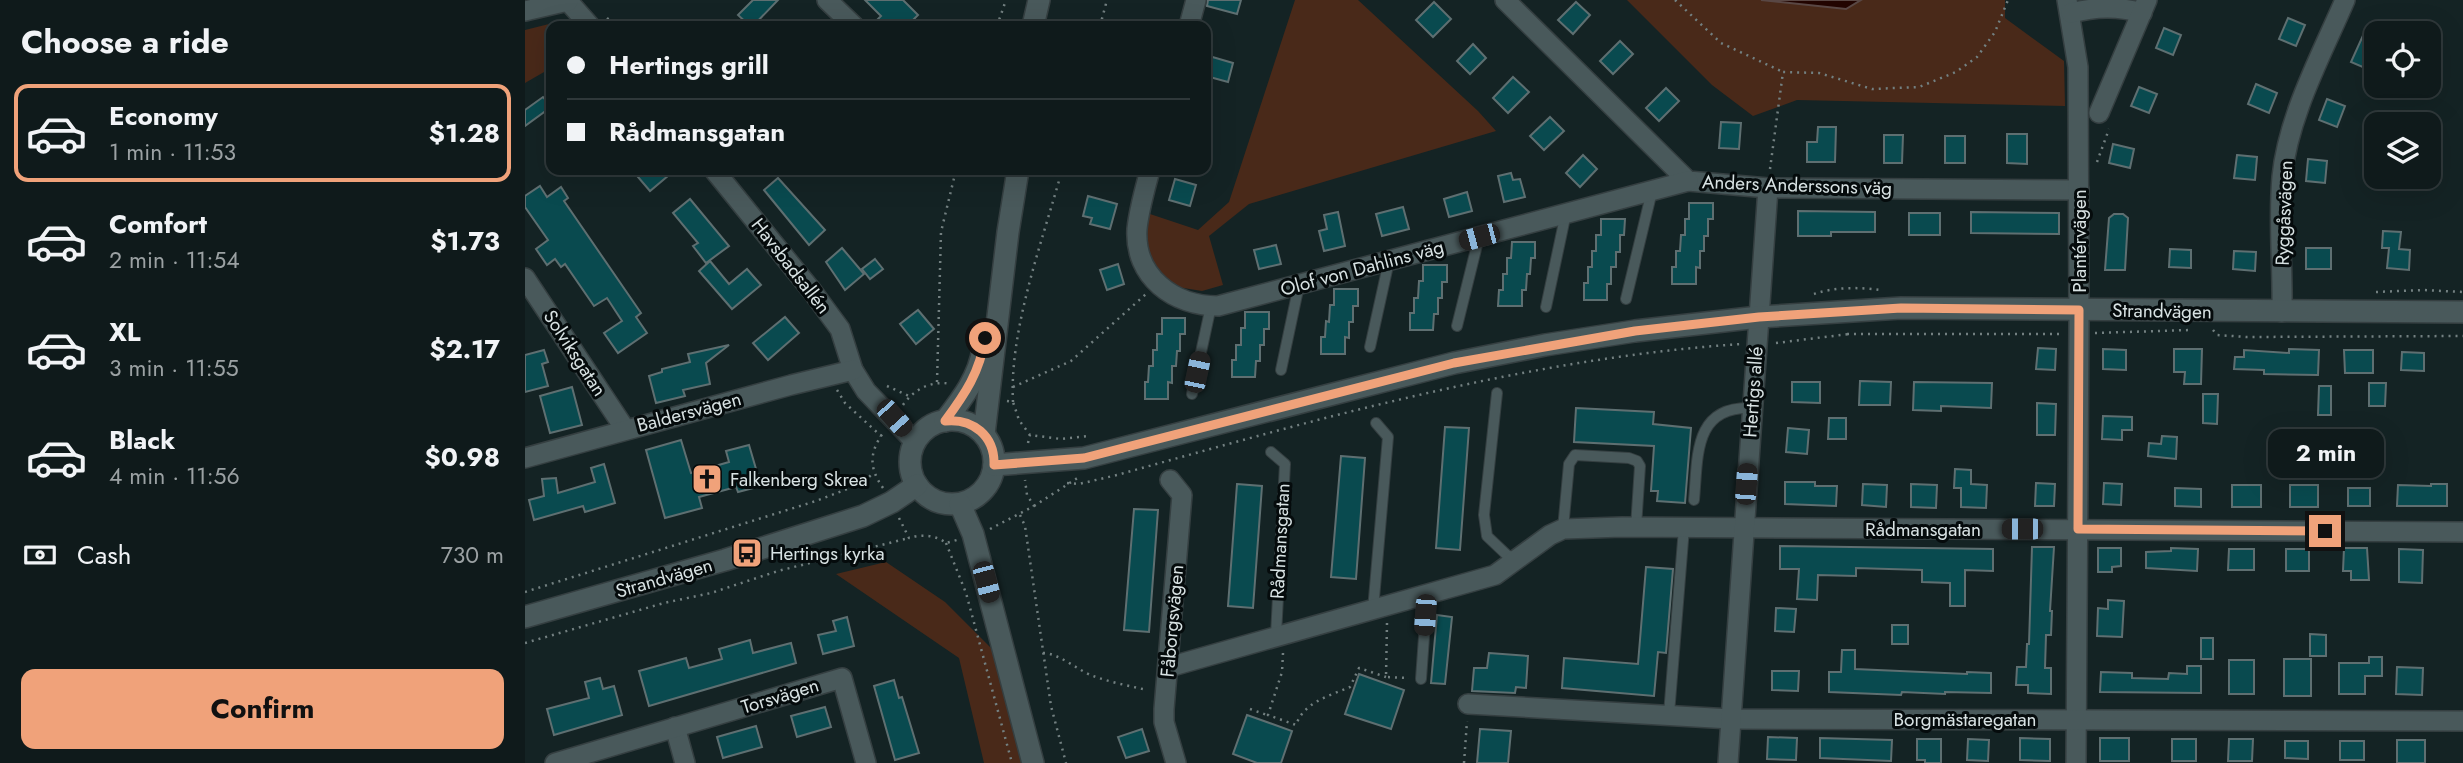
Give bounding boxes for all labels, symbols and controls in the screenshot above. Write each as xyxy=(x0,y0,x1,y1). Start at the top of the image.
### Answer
text: Choose a ride xyxy=(21,19,229,65)
map controls xyxy=(2364,21,2441,189)
button: locate xyxy=(2364,21,2441,98)
text: Hertings grill xyxy=(609,46,769,84)
text: Economy xyxy=(109,97,218,135)
icon: car xyxy=(25,102,88,165)
button: layers xyxy=(2364,112,2441,189)
text: Rådmansgatan xyxy=(609,113,785,151)
text: $1.28 xyxy=(429,114,500,152)
text: 1 min · 11:53 xyxy=(109,135,236,169)
street label: Ryggåsvägen xyxy=(2269,160,2299,266)
street label: Anders Anderssons väg xyxy=(1702,168,1892,202)
street label: Plantérvägen xyxy=(2066,189,2093,293)
text: Comfort xyxy=(109,205,207,243)
icon: car xyxy=(25,210,88,273)
street label: Havsbadsallén xyxy=(745,212,837,320)
car xyxy=(1456,221,1503,253)
text: $1.73 xyxy=(430,222,500,260)
street label: Olof von Dahlins väg xyxy=(1277,233,1447,303)
text: 2 min · 11:54 xyxy=(109,243,240,277)
street label: Strandvägen xyxy=(2112,297,2212,325)
street label: Solviksgatan xyxy=(537,305,613,401)
text: XL xyxy=(109,313,141,351)
icon: car xyxy=(25,318,88,381)
route start xyxy=(969,322,1001,354)
text: $2.17 xyxy=(429,330,500,368)
street label: Hertigs allé xyxy=(1736,345,1770,438)
car xyxy=(1183,349,1212,395)
text: 3 min · 11:55 xyxy=(109,351,239,385)
street label: Baldersvägen xyxy=(634,385,744,439)
car xyxy=(873,395,916,441)
text: Black xyxy=(109,421,175,459)
icon: car xyxy=(25,426,88,489)
callout: 2 min xyxy=(2267,430,2383,478)
text: 2 min xyxy=(2296,436,2356,470)
text: $0.98 xyxy=(425,438,500,476)
text: 4 min · 11:56 xyxy=(109,459,240,493)
church icon: Falkenberg Skrea xyxy=(690,462,724,496)
car xyxy=(1735,462,1758,506)
place label: Falkenberg Skrea xyxy=(730,466,868,493)
street label: Rådmansgatan xyxy=(1263,482,1297,600)
route end xyxy=(2309,515,2341,547)
street label: Rådmansgatan xyxy=(1865,516,1981,543)
car xyxy=(2002,519,2044,540)
icon: cash xyxy=(21,536,59,574)
text: Cash xyxy=(77,536,131,574)
bus stop icon: Hertings kyrka xyxy=(730,536,764,570)
text: 730 m xyxy=(441,538,504,572)
place label: Hertings kyrka xyxy=(770,540,885,567)
street label: Strandvägen xyxy=(612,551,716,605)
car xyxy=(971,559,1002,605)
street label: Fåborgsvägen xyxy=(1154,564,1190,678)
car xyxy=(1414,593,1437,637)
button: Confirm xyxy=(21,669,504,749)
street label: Torsvägen xyxy=(738,671,822,721)
street label: Borgmästaregatan xyxy=(1893,706,2037,733)

